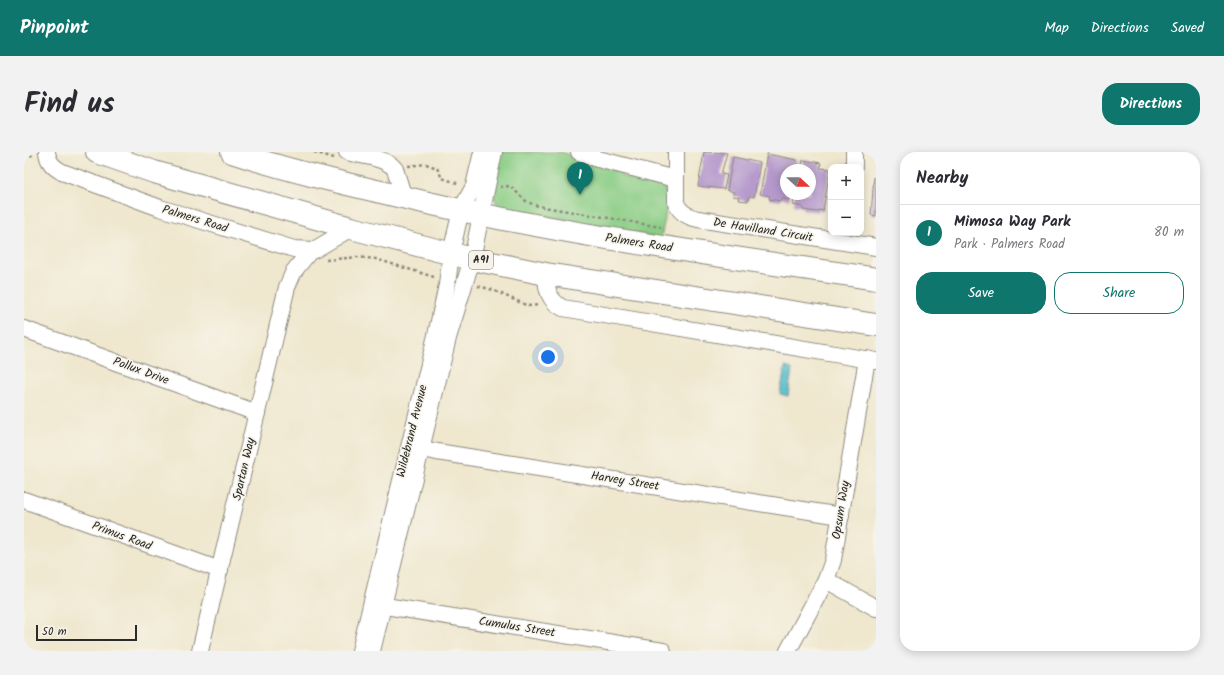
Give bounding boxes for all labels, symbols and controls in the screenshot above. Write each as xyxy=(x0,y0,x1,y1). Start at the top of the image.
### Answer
text: Pinpoint xyxy=(20,13,89,43)
text: Map xyxy=(1044,17,1069,39)
text: Directions xyxy=(1091,17,1149,39)
text: Saved xyxy=(1171,17,1204,39)
text: Find us xyxy=(24,82,115,127)
button: Directions xyxy=(1102,83,1200,125)
pin: 1 xyxy=(567,162,593,195)
north arrow xyxy=(780,164,816,200)
map controls xyxy=(828,164,864,236)
button: + xyxy=(828,164,864,200)
text: Nearby xyxy=(916,165,968,192)
street label: Palmers Road xyxy=(160,200,231,238)
button: − xyxy=(828,200,864,236)
text: Mimosa Way Park xyxy=(954,210,1071,234)
street label: De Havilland Circuit xyxy=(712,213,815,247)
text: 1 xyxy=(927,222,931,243)
text: 80 m xyxy=(1154,222,1184,243)
street label: Palmers Road xyxy=(604,228,675,258)
text: Park · Palmers Road xyxy=(954,234,1065,255)
road number: A91 xyxy=(469,251,493,269)
button: Save xyxy=(916,272,1046,314)
button: Share xyxy=(1054,272,1184,314)
your location xyxy=(538,347,558,367)
street label: Pollux Drive xyxy=(110,352,172,390)
street label: Wildebrand Avenue xyxy=(391,382,433,479)
street label: Spartan Way xyxy=(228,435,261,502)
street label: Harvey Street xyxy=(589,466,661,496)
street label: Opsum Way xyxy=(827,479,855,541)
street label: Primus Road xyxy=(89,516,156,556)
street label: Cumulus Street xyxy=(477,612,557,642)
scale bar xyxy=(36,623,137,642)
text: 50 m xyxy=(42,623,67,641)

